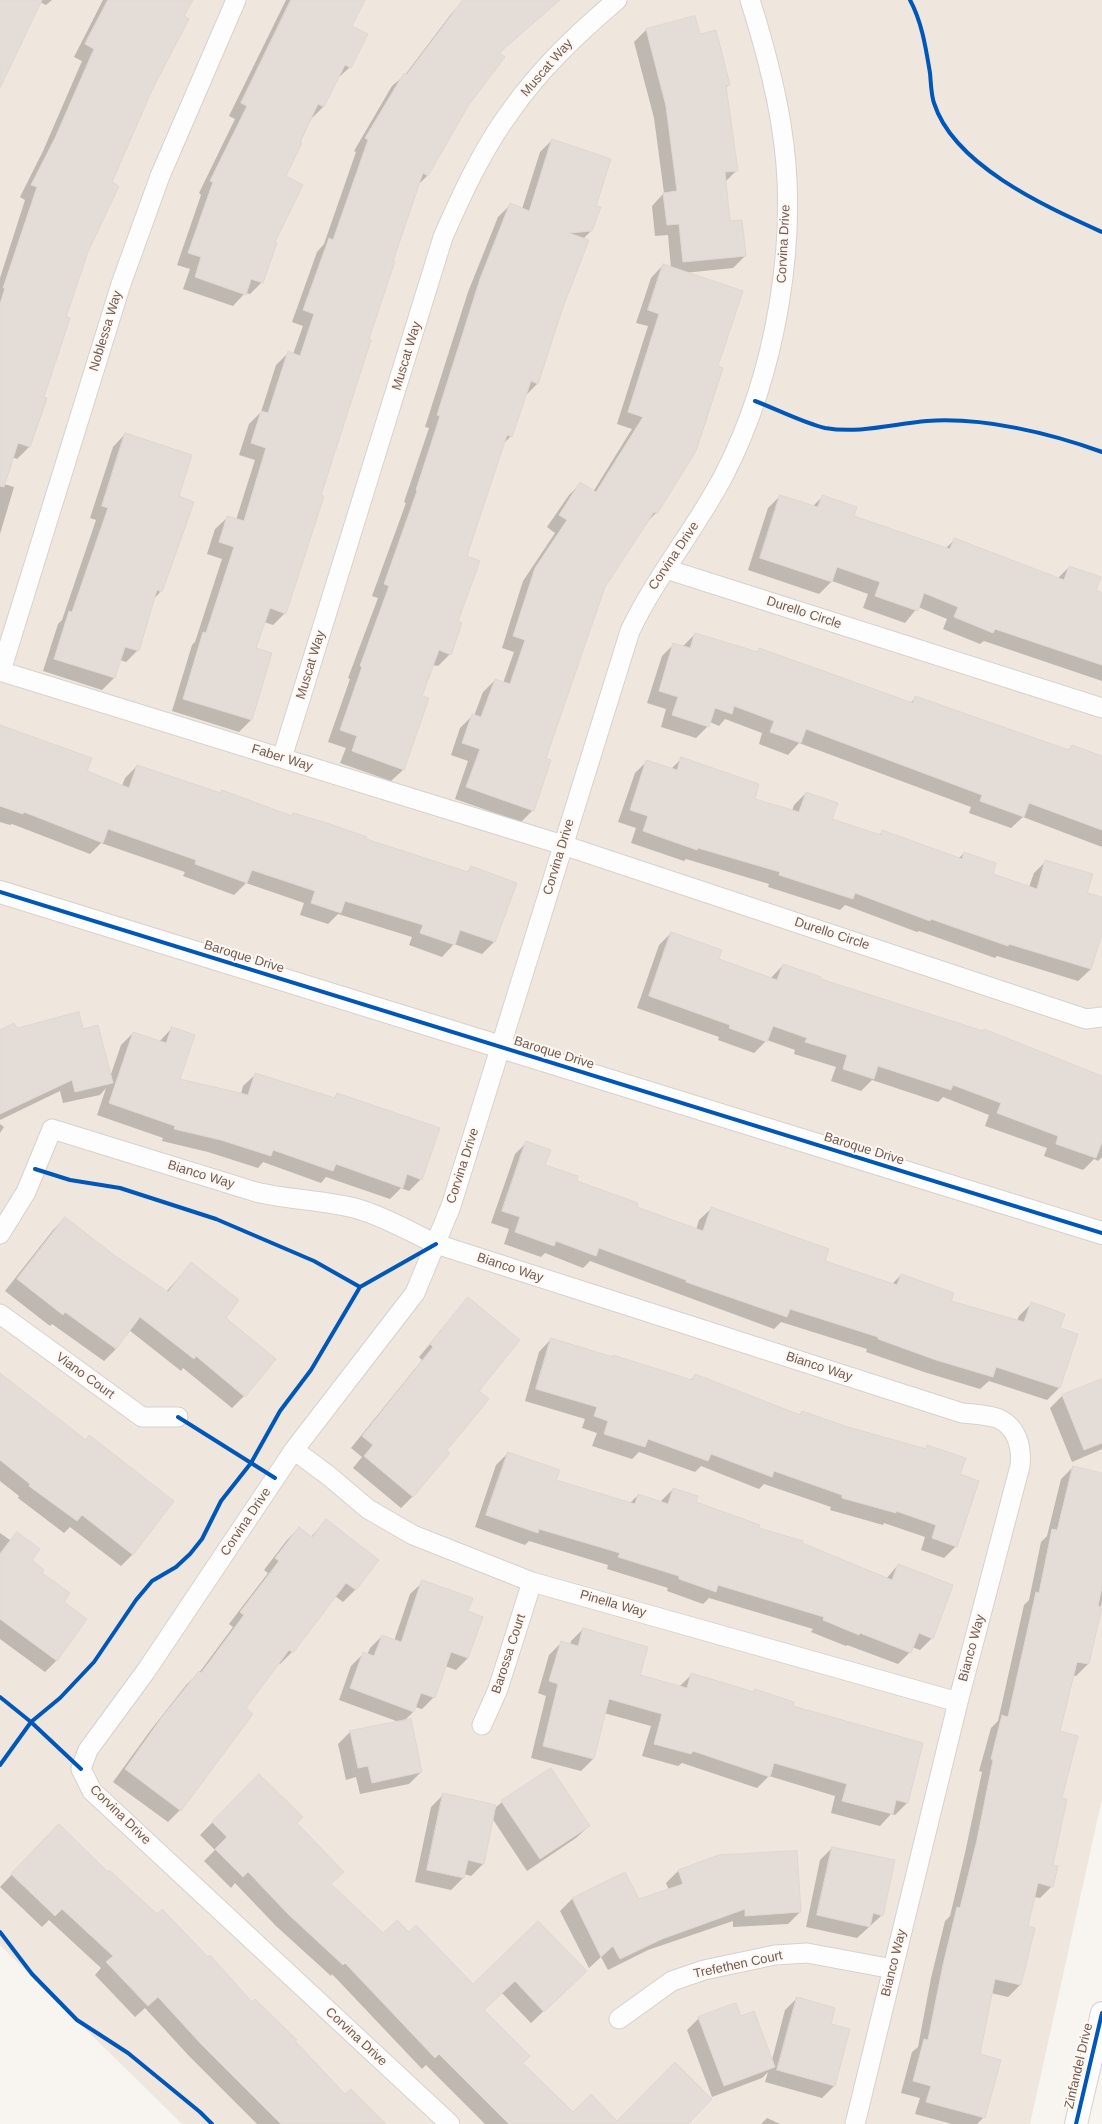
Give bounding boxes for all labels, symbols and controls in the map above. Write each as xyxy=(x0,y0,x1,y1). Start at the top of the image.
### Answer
street label: Muscat Way xyxy=(518,36,576,100)
street label: Corvina Drive xyxy=(774,204,794,284)
street label: Noblessa Way xyxy=(86,289,126,373)
street label: Muscat Way xyxy=(389,320,425,392)
street label: Corvina Drive xyxy=(646,519,702,593)
street label: Durello Circle xyxy=(764,594,844,632)
street label: Muscat Way xyxy=(293,629,329,701)
street label: Faber Way xyxy=(250,741,314,775)
street label: Corvina Drive xyxy=(540,817,578,897)
street label: Durello Circle xyxy=(792,915,872,953)
street label: Baroque Drive xyxy=(202,937,286,977)
street label: Baroque Drive xyxy=(512,1033,596,1073)
street label: Corvina Drive xyxy=(443,1126,483,1206)
street label: Baroque Drive xyxy=(822,1129,906,1169)
street label: Bianco Way xyxy=(166,1157,236,1193)
street label: Bianco Way xyxy=(475,1250,545,1286)
street label: Bianco Way xyxy=(784,1349,854,1385)
street label: Viano Court xyxy=(53,1350,117,1402)
street label: Corvina Drive xyxy=(218,1485,274,1559)
street label: Pinella Way xyxy=(578,1587,648,1621)
street label: Barossa Court xyxy=(489,1612,529,1696)
street label: Bianco Way xyxy=(956,1613,988,1683)
street label: Corvina Drive xyxy=(86,1782,154,1848)
street label: Bianco Way xyxy=(878,1928,910,1998)
street label: Trefethen Court xyxy=(692,1948,784,1982)
street label: Corvina Drive xyxy=(322,2004,390,2070)
street label: Zinfandel Drive xyxy=(1062,2022,1096,2110)

